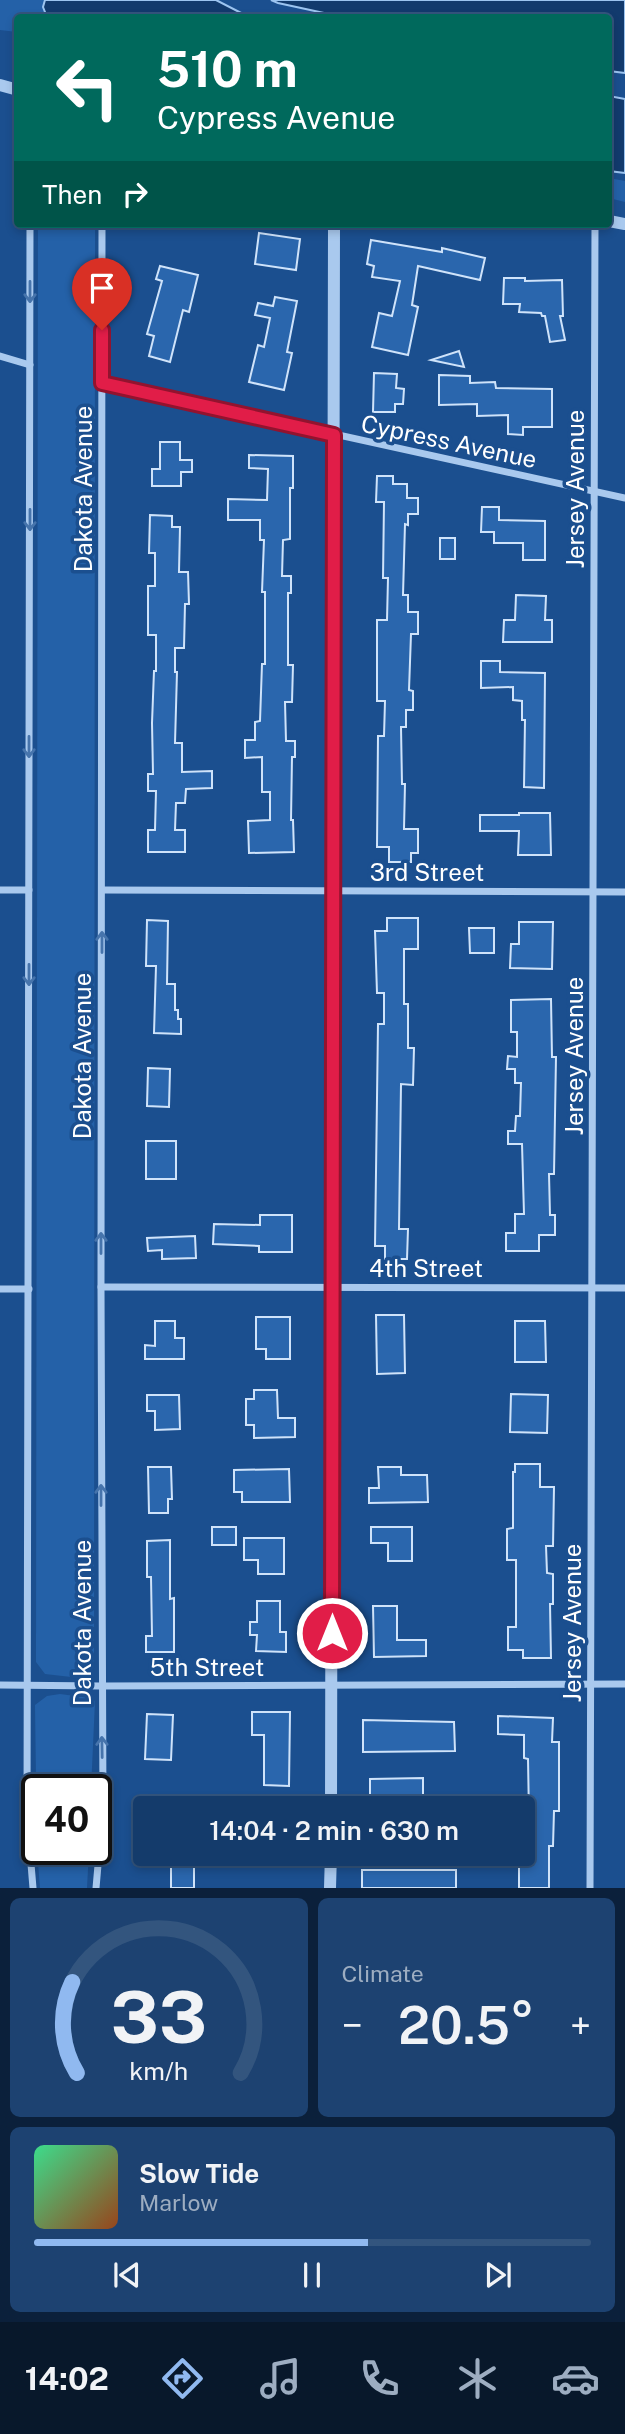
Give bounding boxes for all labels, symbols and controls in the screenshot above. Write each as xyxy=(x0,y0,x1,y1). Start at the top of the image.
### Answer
text: 510 m xyxy=(157,40,298,98)
icon: left xyxy=(42,42,133,133)
text: Cypress Avenue xyxy=(157,99,395,136)
icon: right xyxy=(116,175,154,213)
text: Then xyxy=(42,179,102,210)
pin xyxy=(72,258,132,330)
icon: arrive xyxy=(83,269,121,307)
one-way arrow xyxy=(23,280,37,303)
street label: Dakota Avenue xyxy=(69,406,97,572)
street label: Cypress Avenue xyxy=(359,409,539,473)
street label: Jersey Avenue xyxy=(561,410,589,568)
one-way arrow xyxy=(23,508,37,531)
one-way arrow xyxy=(22,735,36,758)
street label: 3rd Street xyxy=(370,858,484,886)
one-way arrow xyxy=(95,930,109,953)
one-way arrow xyxy=(22,963,36,986)
street label: Dakota Avenue xyxy=(68,973,96,1139)
street label: Jersey Avenue xyxy=(560,977,588,1135)
one-way arrow xyxy=(94,1231,108,1254)
street label: 4th Street xyxy=(369,1254,483,1282)
one-way arrow xyxy=(94,1483,108,1506)
street label: Dakota Avenue xyxy=(68,1540,96,1706)
street label: Jersey Avenue xyxy=(558,1544,586,1702)
position arrow xyxy=(295,1596,369,1670)
street label: 5th Street xyxy=(150,1653,264,1681)
one-way arrow xyxy=(95,1735,109,1758)
speed limit sign: 40 xyxy=(21,1774,112,1865)
text: 14:04 · 2 min · 630 m xyxy=(209,1815,459,1846)
text: Climate xyxy=(342,1960,424,1987)
text: 33 xyxy=(110,1975,207,2060)
text: 20.5° xyxy=(398,1995,534,2056)
text: − xyxy=(342,2003,363,2048)
text: + xyxy=(570,2003,591,2048)
text: km/h xyxy=(129,2056,188,2086)
text: Slow Tide xyxy=(139,2158,259,2189)
text: Marlow xyxy=(139,2189,218,2216)
icon: previous xyxy=(108,2256,146,2294)
icon: pause xyxy=(293,2256,331,2294)
icon: next xyxy=(479,2256,517,2294)
icon: directions xyxy=(158,2354,207,2403)
icon: music xyxy=(256,2354,305,2403)
icon: phone xyxy=(355,2354,404,2403)
icon: climate xyxy=(453,2354,502,2403)
icon: car xyxy=(551,2354,600,2403)
text: 14:02 xyxy=(25,2360,109,2397)

